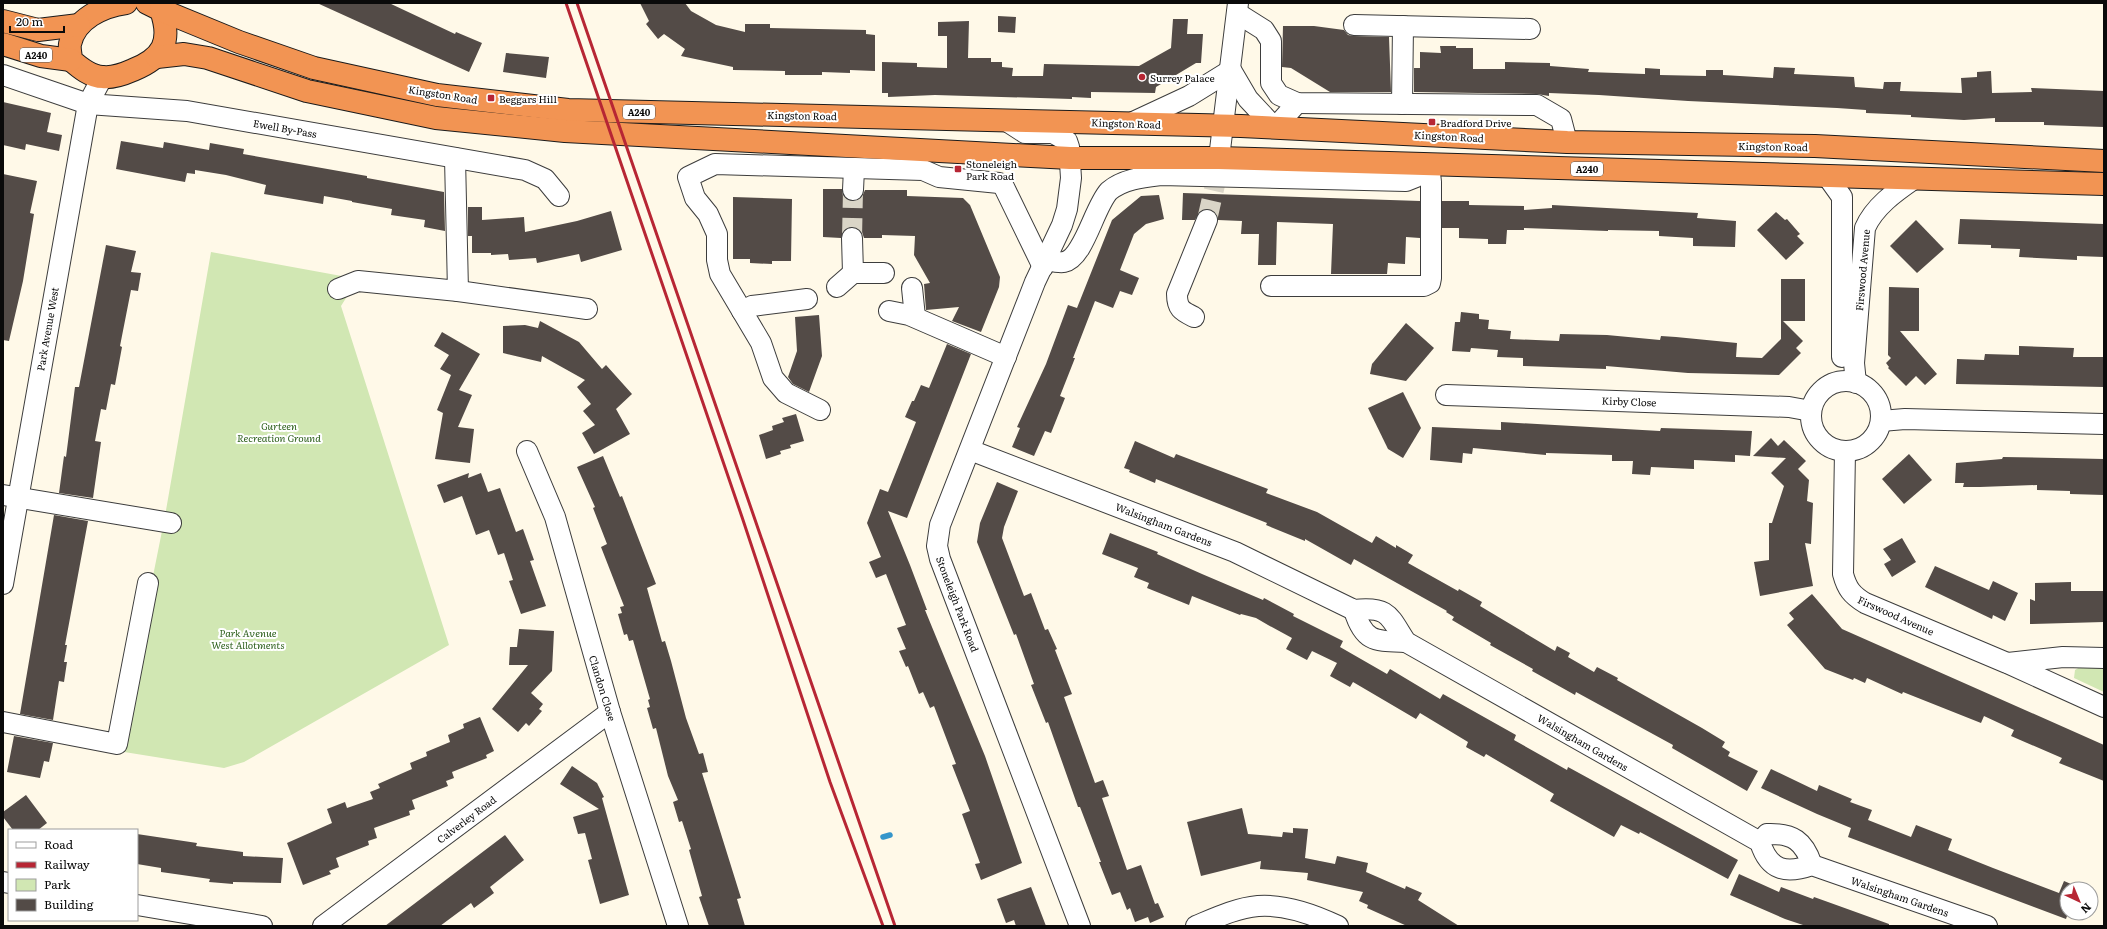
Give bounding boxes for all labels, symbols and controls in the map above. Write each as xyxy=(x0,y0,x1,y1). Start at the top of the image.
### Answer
scale bar xyxy=(10,8,64,34)
text: 20 m xyxy=(16,12,43,30)
road number: A240 xyxy=(20,48,52,62)
place label: Surrey Palace xyxy=(1150,70,1215,85)
marker: Surrey Palace xyxy=(1137,72,1147,82)
street label: Kingston Road xyxy=(407,81,479,107)
place label: Beggars Hill xyxy=(499,91,557,106)
marker: Beggars Hill xyxy=(486,93,496,103)
road number: A240 xyxy=(623,105,655,119)
street label: Kingston Road xyxy=(767,107,837,123)
street label: Kingston Road xyxy=(1091,114,1161,132)
street label: Ewell By-Pass xyxy=(252,115,318,141)
place label: Bradford Drive xyxy=(1440,115,1511,130)
marker: Bradford Drive xyxy=(1427,117,1437,127)
street label: Kingston Road xyxy=(1414,127,1484,145)
street label: Kingston Road xyxy=(1738,138,1808,154)
place label: Stoneleigh Park Road xyxy=(966,156,1017,183)
road number: A240 xyxy=(1571,162,1603,176)
marker: Stoneleigh Park Road xyxy=(953,164,963,174)
street label: Firswood Avenue xyxy=(1851,228,1873,312)
street label: Park Avenue West xyxy=(32,286,62,372)
street label: Kirby Close xyxy=(1601,393,1657,409)
park label: Gurteen Recreation Ground xyxy=(237,418,321,445)
street label: Walsingham Gardens xyxy=(1113,499,1215,550)
street label: Stoneleigh Park Road xyxy=(933,554,983,654)
street label: Firswood Avenue xyxy=(1855,591,1937,639)
park label: Park Avenue West Allotments xyxy=(211,625,285,652)
street label: Clandon Close xyxy=(586,653,620,723)
street label: Walsingham Gardens xyxy=(1535,710,1632,774)
street label: Calverley Road xyxy=(433,792,499,846)
legend xyxy=(8,829,138,921)
text: Road xyxy=(44,835,74,853)
text: Railway xyxy=(44,855,90,873)
street label: Walsingham Gardens xyxy=(1849,872,1951,920)
text: Park xyxy=(44,875,71,893)
north arrow xyxy=(2059,881,2099,921)
text: Building xyxy=(44,895,94,913)
text: N xyxy=(2078,900,2096,918)

